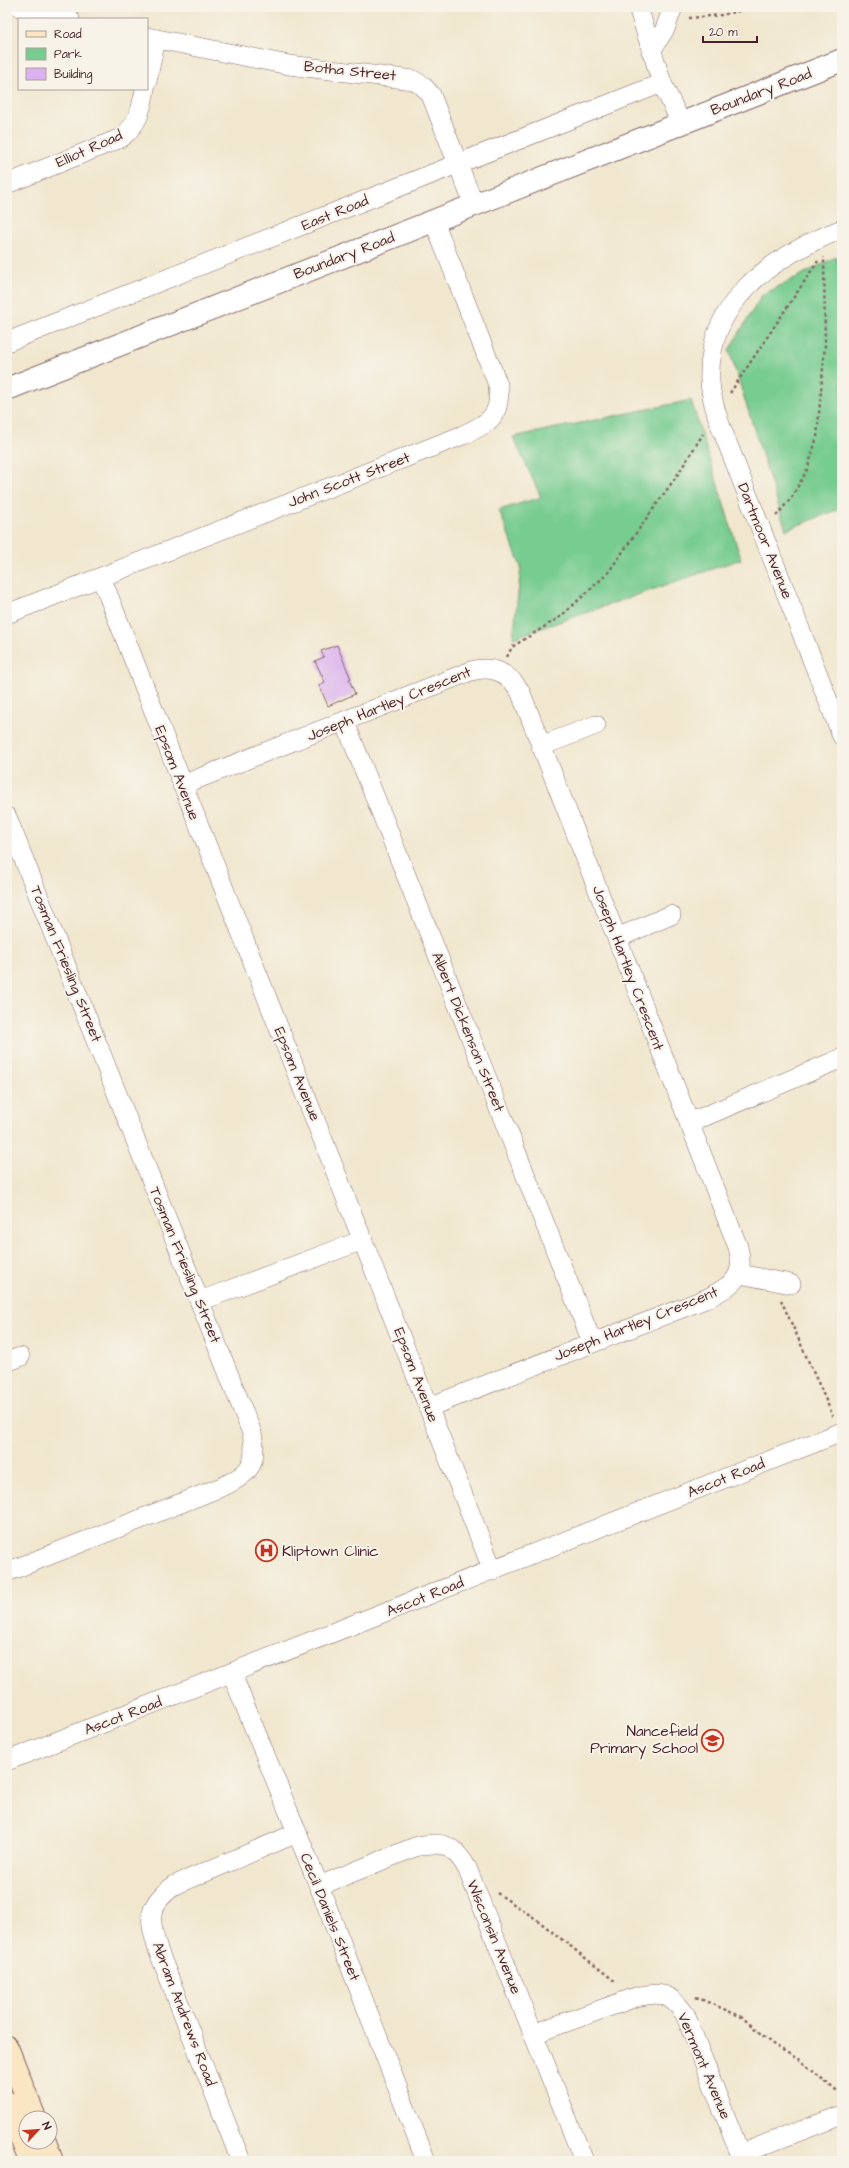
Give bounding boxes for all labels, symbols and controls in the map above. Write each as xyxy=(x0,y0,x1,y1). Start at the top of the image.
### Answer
legend xyxy=(18,18,148,90)
scale bar xyxy=(703,18,757,44)
text: 20 m xyxy=(709,24,738,41)
text: Road xyxy=(54,26,82,43)
text: Park xyxy=(54,46,82,63)
street label: Botha Street xyxy=(303,56,397,86)
street label: Boundary Road xyxy=(708,63,815,122)
text: Building xyxy=(54,66,92,84)
street label: Elliot Road xyxy=(52,125,126,173)
street label: East Road xyxy=(298,190,372,236)
street label: Boundary Road xyxy=(291,227,398,286)
street label: John Scott Street xyxy=(285,447,413,513)
street label: Dartmoor Avenue xyxy=(732,480,798,602)
street label: Joseph Hartley Crescent xyxy=(304,661,475,747)
street label: Epsom Avenue xyxy=(149,723,205,823)
street label: Joseph Hartley Crescent xyxy=(586,882,669,1054)
street label: Tosman Friesling Street xyxy=(24,883,107,1046)
street label: Albert Dickenson Street xyxy=(426,949,510,1115)
street label: Epsom Avenue xyxy=(269,1024,325,1124)
street label: Tosman Friesling Street xyxy=(143,1184,226,1347)
street label: Joseph Hartley Crescent xyxy=(551,1281,722,1367)
street label: Epsom Avenue xyxy=(388,1325,444,1425)
street label: Ascot Road xyxy=(684,1453,768,1503)
hospital icon: Kliptown Clinic xyxy=(254,1538,280,1564)
place label: Kliptown Clinic xyxy=(282,1541,379,1562)
street label: Ascot Road xyxy=(383,1572,467,1622)
street label: Ascot Road xyxy=(81,1691,165,1740)
place label: Nancefield Primary School xyxy=(590,1721,698,1760)
school or university icon: Nancefield Primary School xyxy=(700,1727,726,1753)
street label: Cecil Daniels Street xyxy=(295,1850,365,1984)
street label: Wisconsin Avenue xyxy=(462,1877,526,1997)
street label: Abram Andrews Road xyxy=(147,1939,221,2089)
street label: Vermont Avenue xyxy=(672,2009,736,2123)
north arrow xyxy=(18,2110,58,2150)
text: N xyxy=(38,2119,55,2132)

